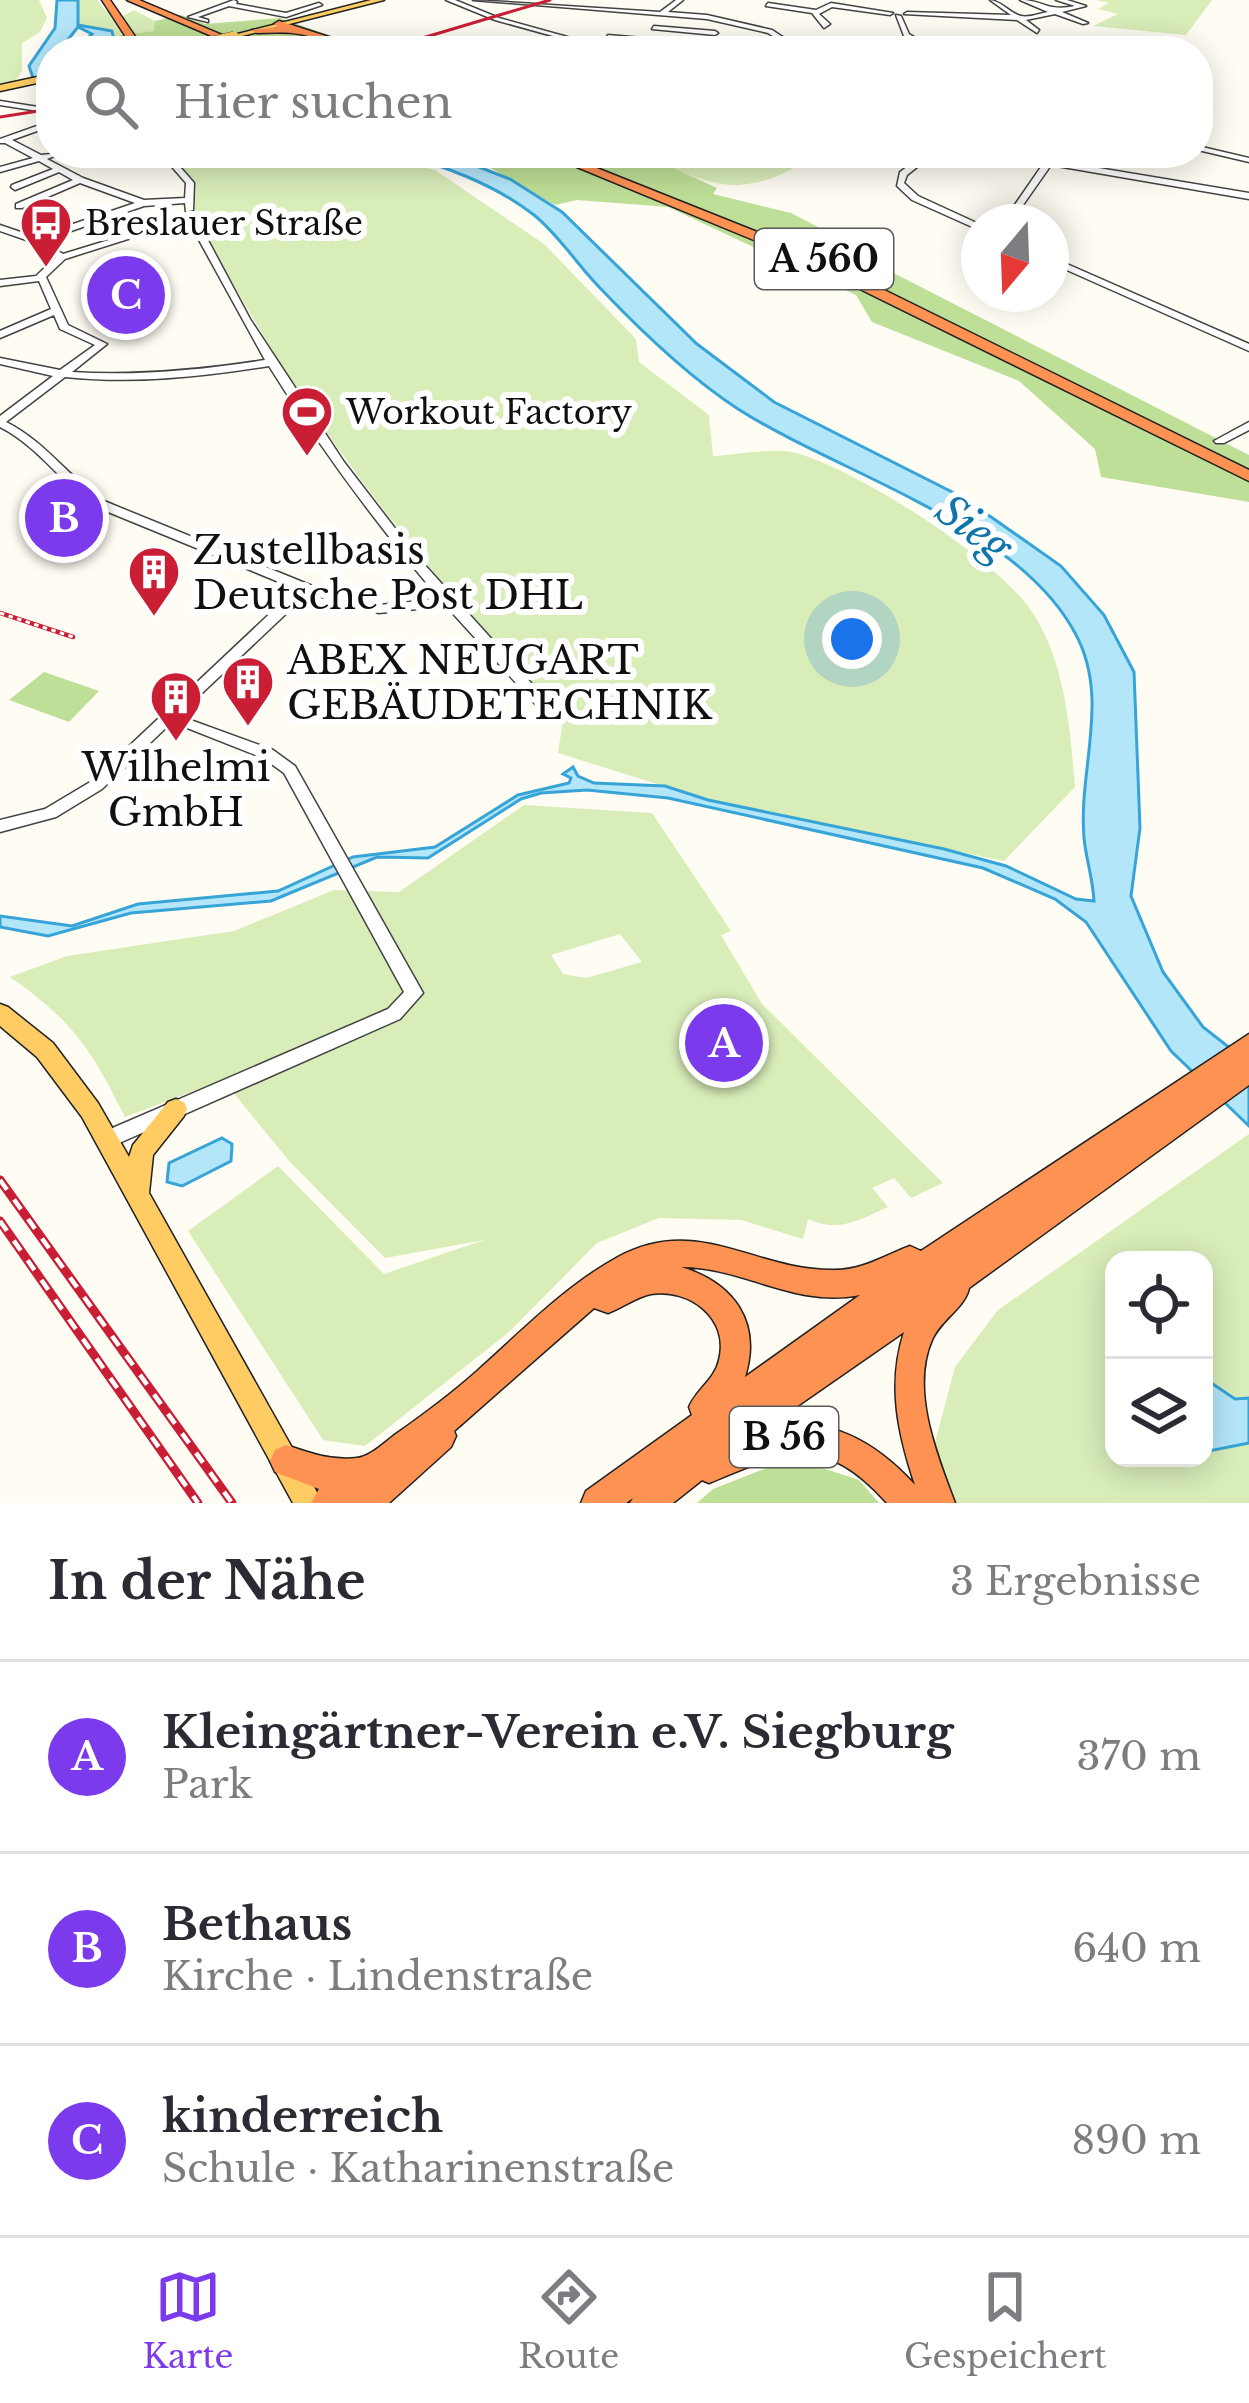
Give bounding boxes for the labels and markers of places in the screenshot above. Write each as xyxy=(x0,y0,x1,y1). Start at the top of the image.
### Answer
bus stop icon: Breslauer Straße xyxy=(18,195,74,269)
place label: Breslauer Straße xyxy=(85,203,363,244)
pin: C xyxy=(87,250,165,340)
sports icon: Workout Factory xyxy=(279,384,335,458)
place label: Workout Factory xyxy=(345,392,632,433)
pin: B xyxy=(25,473,103,563)
place label: Zustellbasis Deutsche Post DHL xyxy=(193,526,583,620)
building icon: Zustellbasis Deutsche Post DHL xyxy=(126,544,182,618)
place label: ABEX NEUGART GEBÄUDETECHNIK xyxy=(286,636,712,730)
building icon: ABEX NEUGART GEBÄUDETECHNIK xyxy=(220,654,276,728)
building icon: Wilhelmi GmbH xyxy=(148,669,204,743)
place label: Wilhelmi GmbH xyxy=(81,743,270,837)
pin: A xyxy=(685,998,763,1088)

